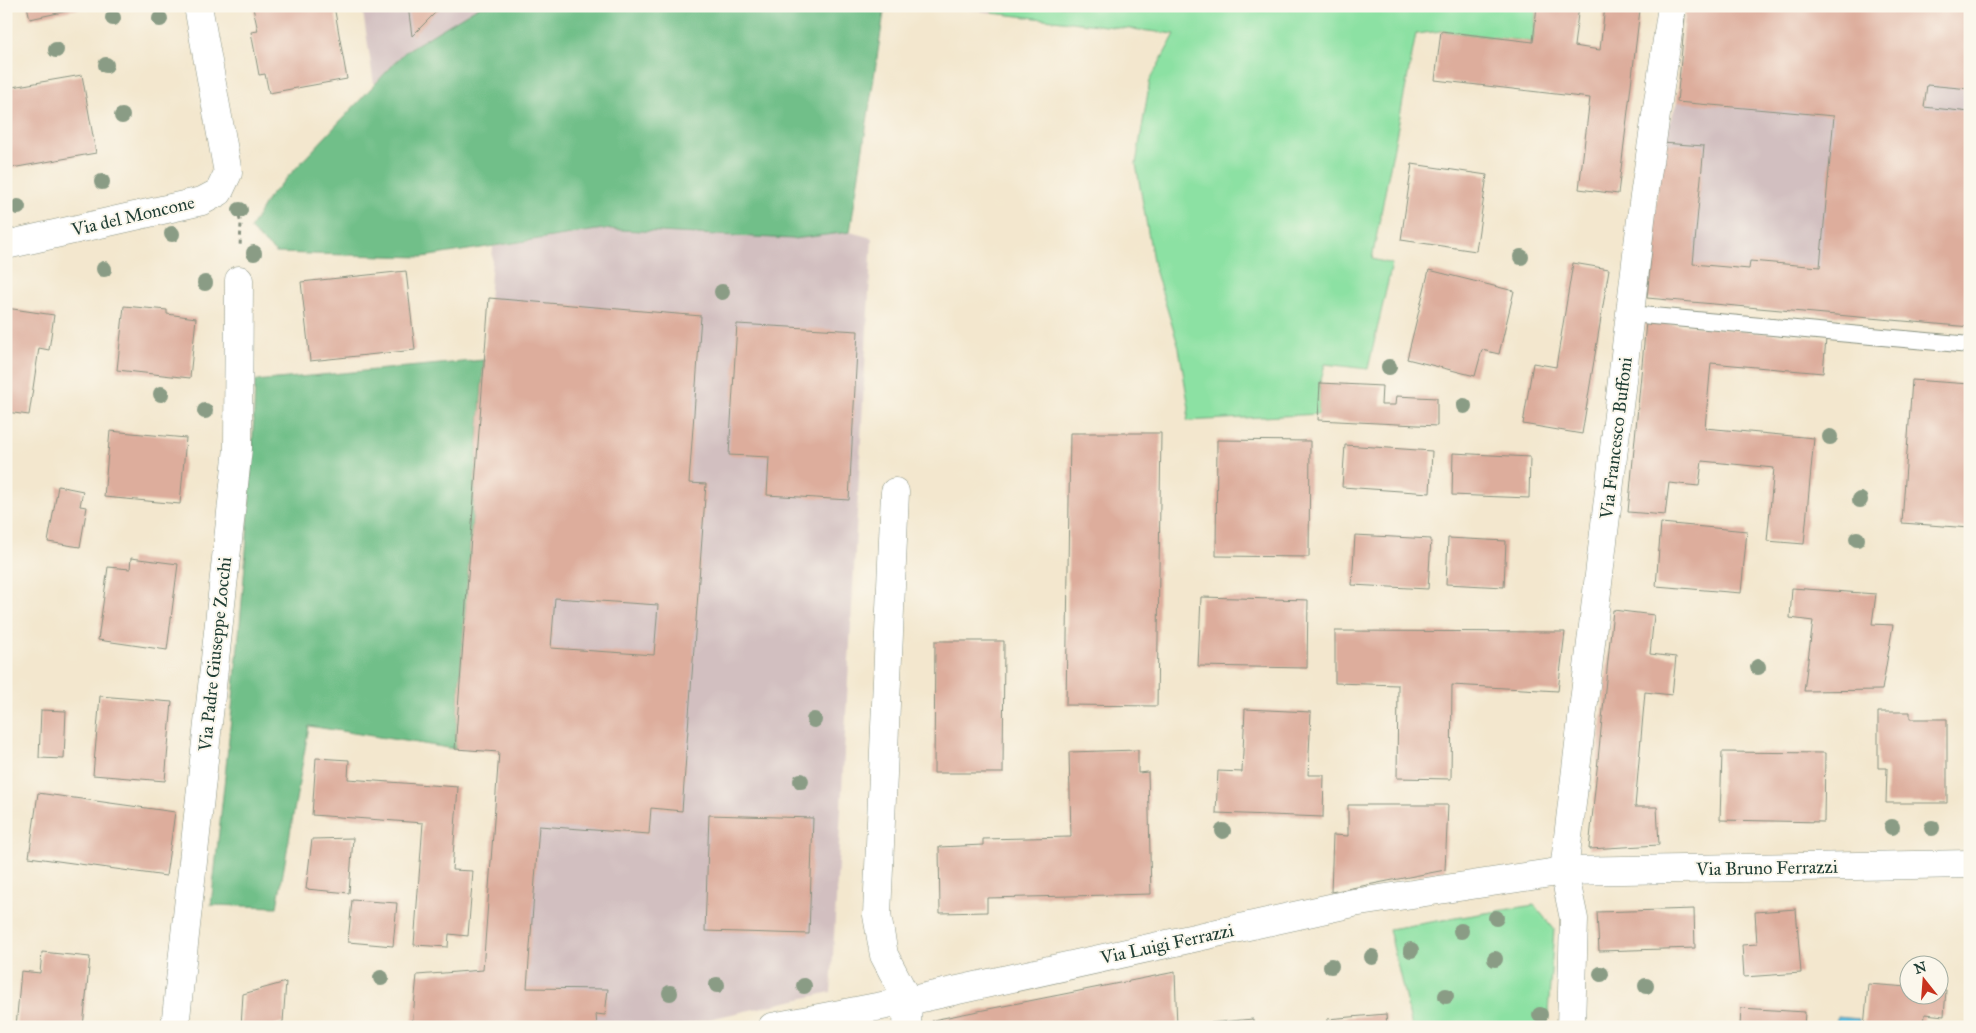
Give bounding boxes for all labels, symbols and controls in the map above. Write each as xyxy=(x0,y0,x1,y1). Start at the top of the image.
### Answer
street label: Via del Moncone xyxy=(68,191,197,241)
street label: Via Francesco Buffoni xyxy=(1595,356,1637,521)
street label: Via Padre Giuseppe Zocchi xyxy=(194,556,236,753)
street label: Via Bruno Ferrazzi xyxy=(1695,856,1838,880)
street label: Via Luigi Ferrazzi xyxy=(1097,919,1236,970)
north arrow xyxy=(1898,956,1948,1006)
text: N xyxy=(1912,958,1929,978)

